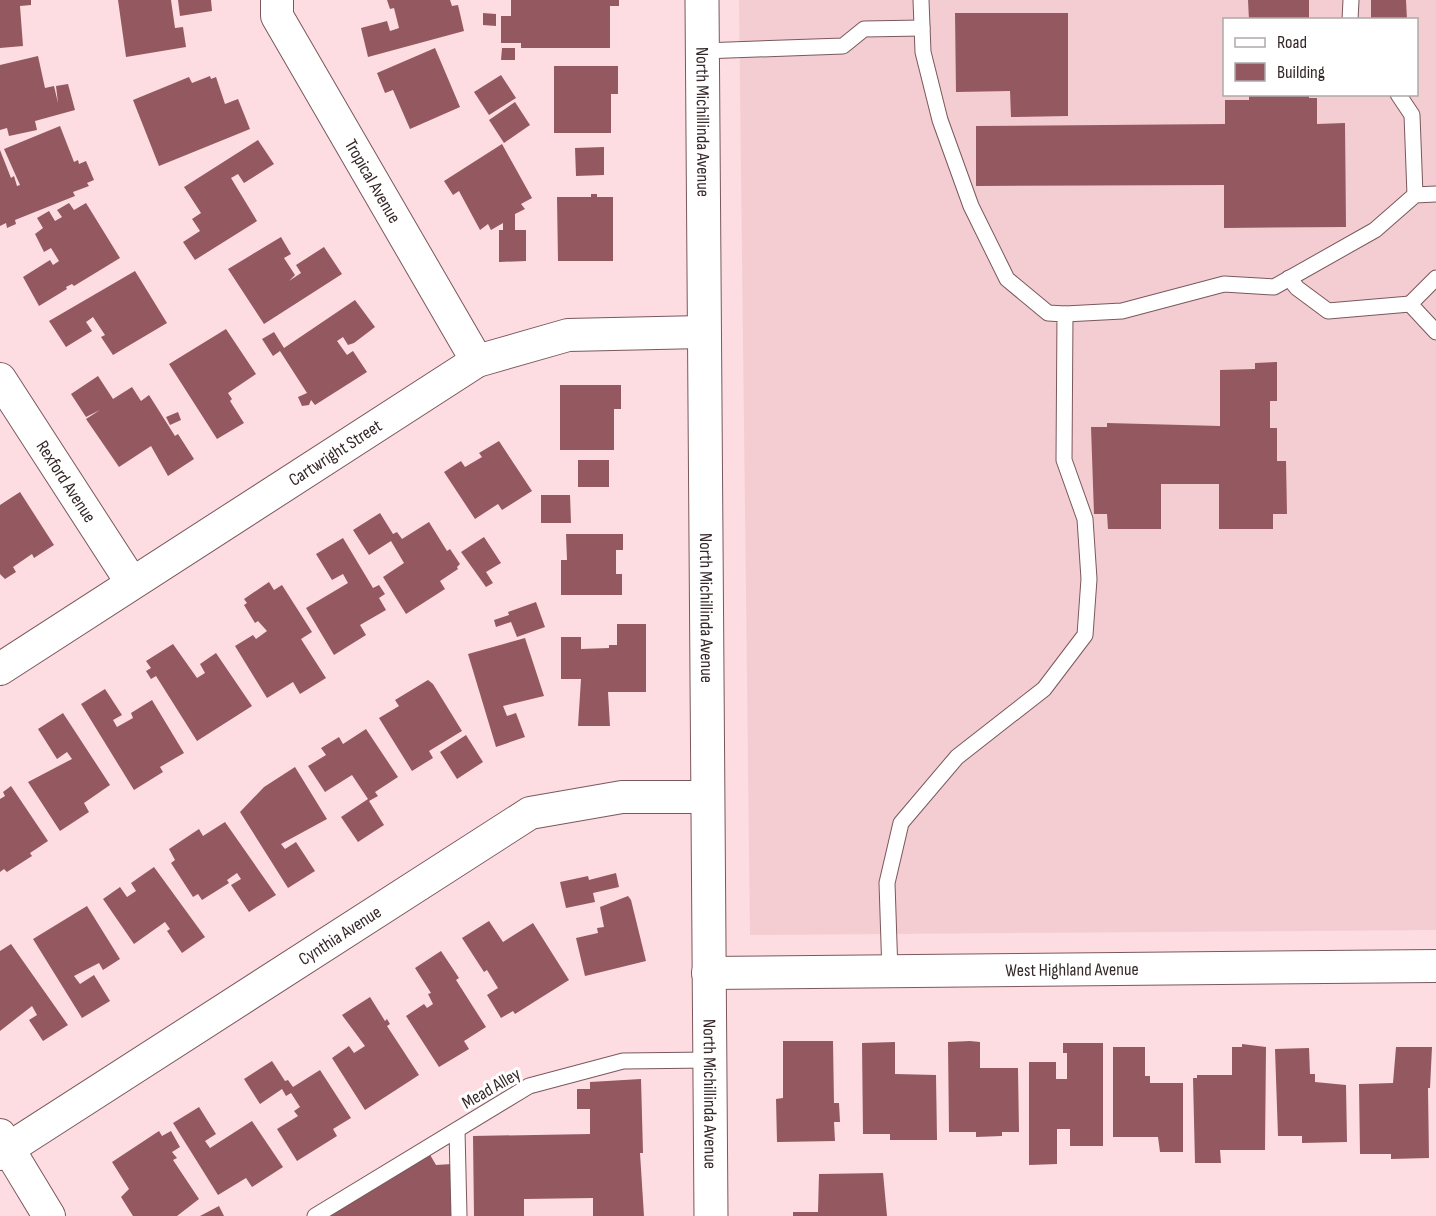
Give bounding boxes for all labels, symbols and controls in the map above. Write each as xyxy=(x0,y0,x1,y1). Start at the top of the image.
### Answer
legend xyxy=(1223,18,1418,96)
text: Road xyxy=(1277,32,1307,53)
street label: North Michillinda Avenue xyxy=(691,47,713,197)
text: Building xyxy=(1277,62,1325,83)
street label: Tropical Avenue xyxy=(340,136,405,227)
street label: Cartwright Street xyxy=(285,415,386,491)
street label: Rexford Avenue xyxy=(32,437,100,527)
street label: North Michillinda Avenue xyxy=(695,533,717,683)
street label: Cynthia Avenue xyxy=(295,902,385,970)
street label: West Highland Avenue xyxy=(1005,959,1139,981)
street label: North Michillinda Avenue xyxy=(699,1019,721,1169)
street label: Mead Alley xyxy=(458,1063,524,1114)

